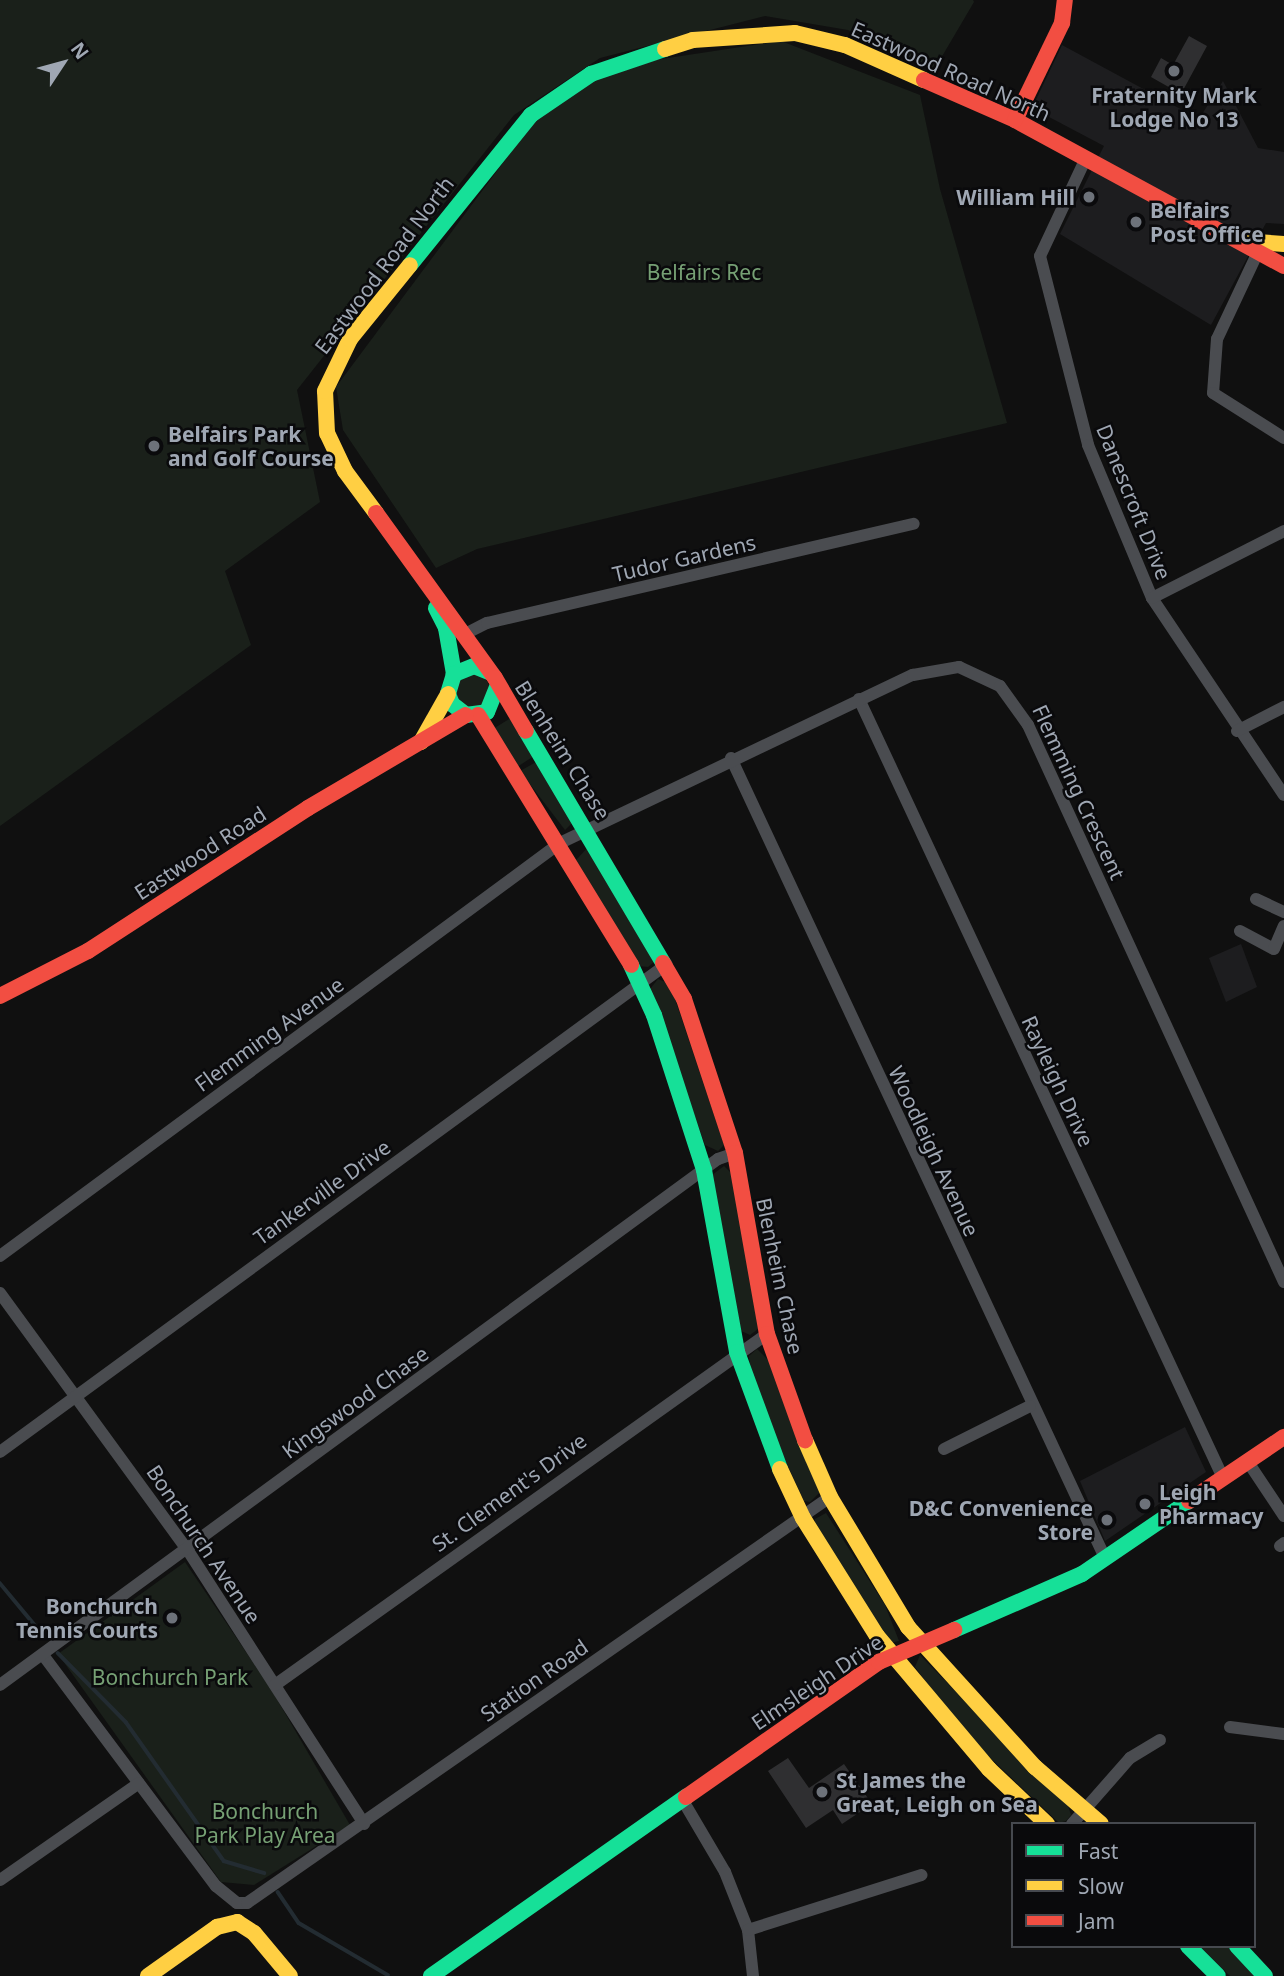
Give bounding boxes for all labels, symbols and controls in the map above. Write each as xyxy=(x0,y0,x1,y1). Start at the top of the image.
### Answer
street label: Eastwood Road North xyxy=(848,16,1054,126)
north arrow xyxy=(28,28,98,98)
text: N xyxy=(65,37,95,65)
marker: Fraternity Mark Lodge No 13 xyxy=(1166,63,1182,79)
place label: Fraternity Mark Lodge No 13 xyxy=(1091,82,1257,132)
street label: Eastwood Road North xyxy=(309,171,459,359)
place label: William Hill xyxy=(956,184,1075,210)
marker: William Hill xyxy=(1081,189,1097,205)
place label: Belfairs Post Office xyxy=(1150,197,1264,247)
marker: Belfairs Post Office xyxy=(1128,214,1144,230)
park label: Belfairs Rec xyxy=(647,259,761,285)
place label: Belfairs Park and Golf Course xyxy=(168,421,334,471)
street label: Danescroft Drive xyxy=(1091,421,1177,583)
marker: Belfairs Park and Golf Course xyxy=(146,438,162,454)
street label: Tudor Gardens xyxy=(610,529,758,587)
street label: Blenheim Chase xyxy=(510,676,616,824)
street label: Flemming Crescent xyxy=(1027,701,1131,883)
street label: Eastwood Road xyxy=(129,801,271,905)
street label: Flemming Avenue xyxy=(190,972,348,1096)
street label: Rayleigh Drive xyxy=(1017,1012,1099,1150)
street label: Woodleigh Avenue xyxy=(883,1062,985,1240)
street label: Tankerville Drive xyxy=(249,1134,395,1250)
street label: Blenheim Chase xyxy=(751,1196,809,1356)
street label: Kingswood Chase xyxy=(277,1340,433,1464)
street label: St. Clement's Drive xyxy=(427,1428,591,1556)
street label: Bonchurch Avenue xyxy=(142,1460,266,1628)
place label: Leigh Pharmacy xyxy=(1159,1479,1264,1529)
place label: D&C Convenience Store xyxy=(909,1495,1093,1545)
marker: Leigh Pharmacy xyxy=(1137,1496,1153,1512)
marker: D&C Convenience Store xyxy=(1099,1512,1115,1528)
place label: Bonchurch Tennis Courts xyxy=(16,1593,158,1643)
marker: Bonchurch Tennis Courts xyxy=(164,1610,180,1626)
street label: Elmsleigh Drive xyxy=(747,1629,887,1735)
street label: Station Road xyxy=(475,1634,593,1726)
park label: Bonchurch Park xyxy=(92,1664,248,1690)
place label: St James the Great, Leigh on Sea xyxy=(836,1767,1038,1817)
marker: St James the Great, Leigh on Sea xyxy=(814,1784,830,1800)
park label: Bonchurch Park Play Area xyxy=(194,1798,336,1848)
legend xyxy=(1011,1822,1256,1948)
text: Fast xyxy=(1078,1837,1118,1865)
text: Slow xyxy=(1078,1872,1124,1900)
text: Jam xyxy=(1078,1907,1115,1935)

